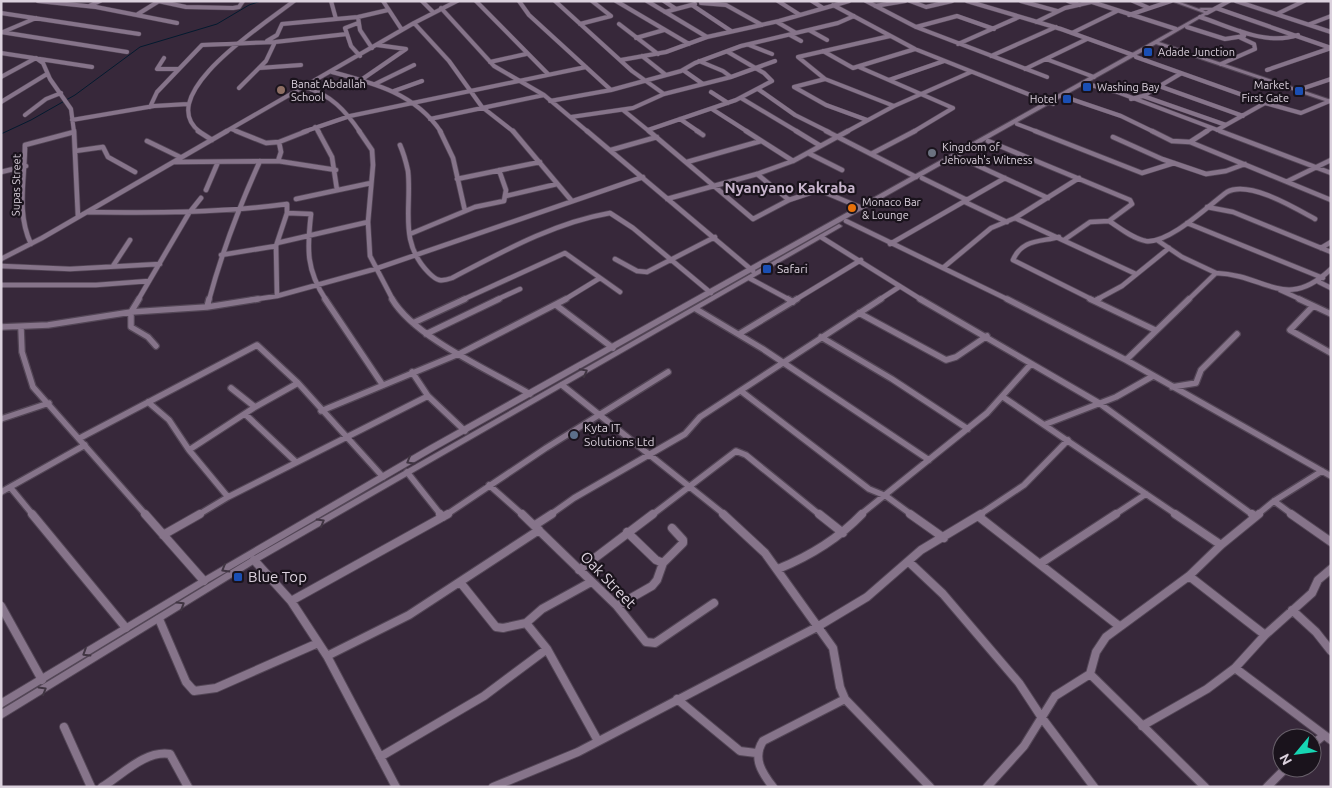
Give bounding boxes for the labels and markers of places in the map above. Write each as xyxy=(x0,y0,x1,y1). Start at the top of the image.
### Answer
marker: Adade Junction xyxy=(1142,46,1154,58)
place label: Adade Junction xyxy=(1158,46,1235,58)
place label: Banat Abdallah School xyxy=(291,78,366,103)
place label: Market First Gate xyxy=(1241,79,1290,104)
marker: Washing Bay xyxy=(1081,81,1093,93)
place label: Washing Bay xyxy=(1097,81,1160,93)
marker: Banat Abdallah School xyxy=(275,84,287,96)
marker: Market First Gate xyxy=(1293,85,1305,97)
place label: Hotel xyxy=(1030,93,1057,105)
marker: Hotel xyxy=(1061,93,1073,105)
place label: Kingdom of Jehovah's Witness xyxy=(942,141,1033,166)
marker: Kingdom of Jehovah's Witness xyxy=(926,147,938,159)
place label: Monaco Bar & Lounge xyxy=(862,196,922,221)
marker: Monaco Bar & Lounge xyxy=(846,202,858,214)
place label: Safari xyxy=(777,262,808,275)
marker: Safari xyxy=(761,263,773,275)
place label: Kyta IT Solutions Ltd xyxy=(584,421,655,448)
marker: Kyta IT Solutions Ltd xyxy=(568,429,580,441)
place label: Blue Top xyxy=(248,568,307,585)
marker: Blue Top xyxy=(232,571,244,583)

